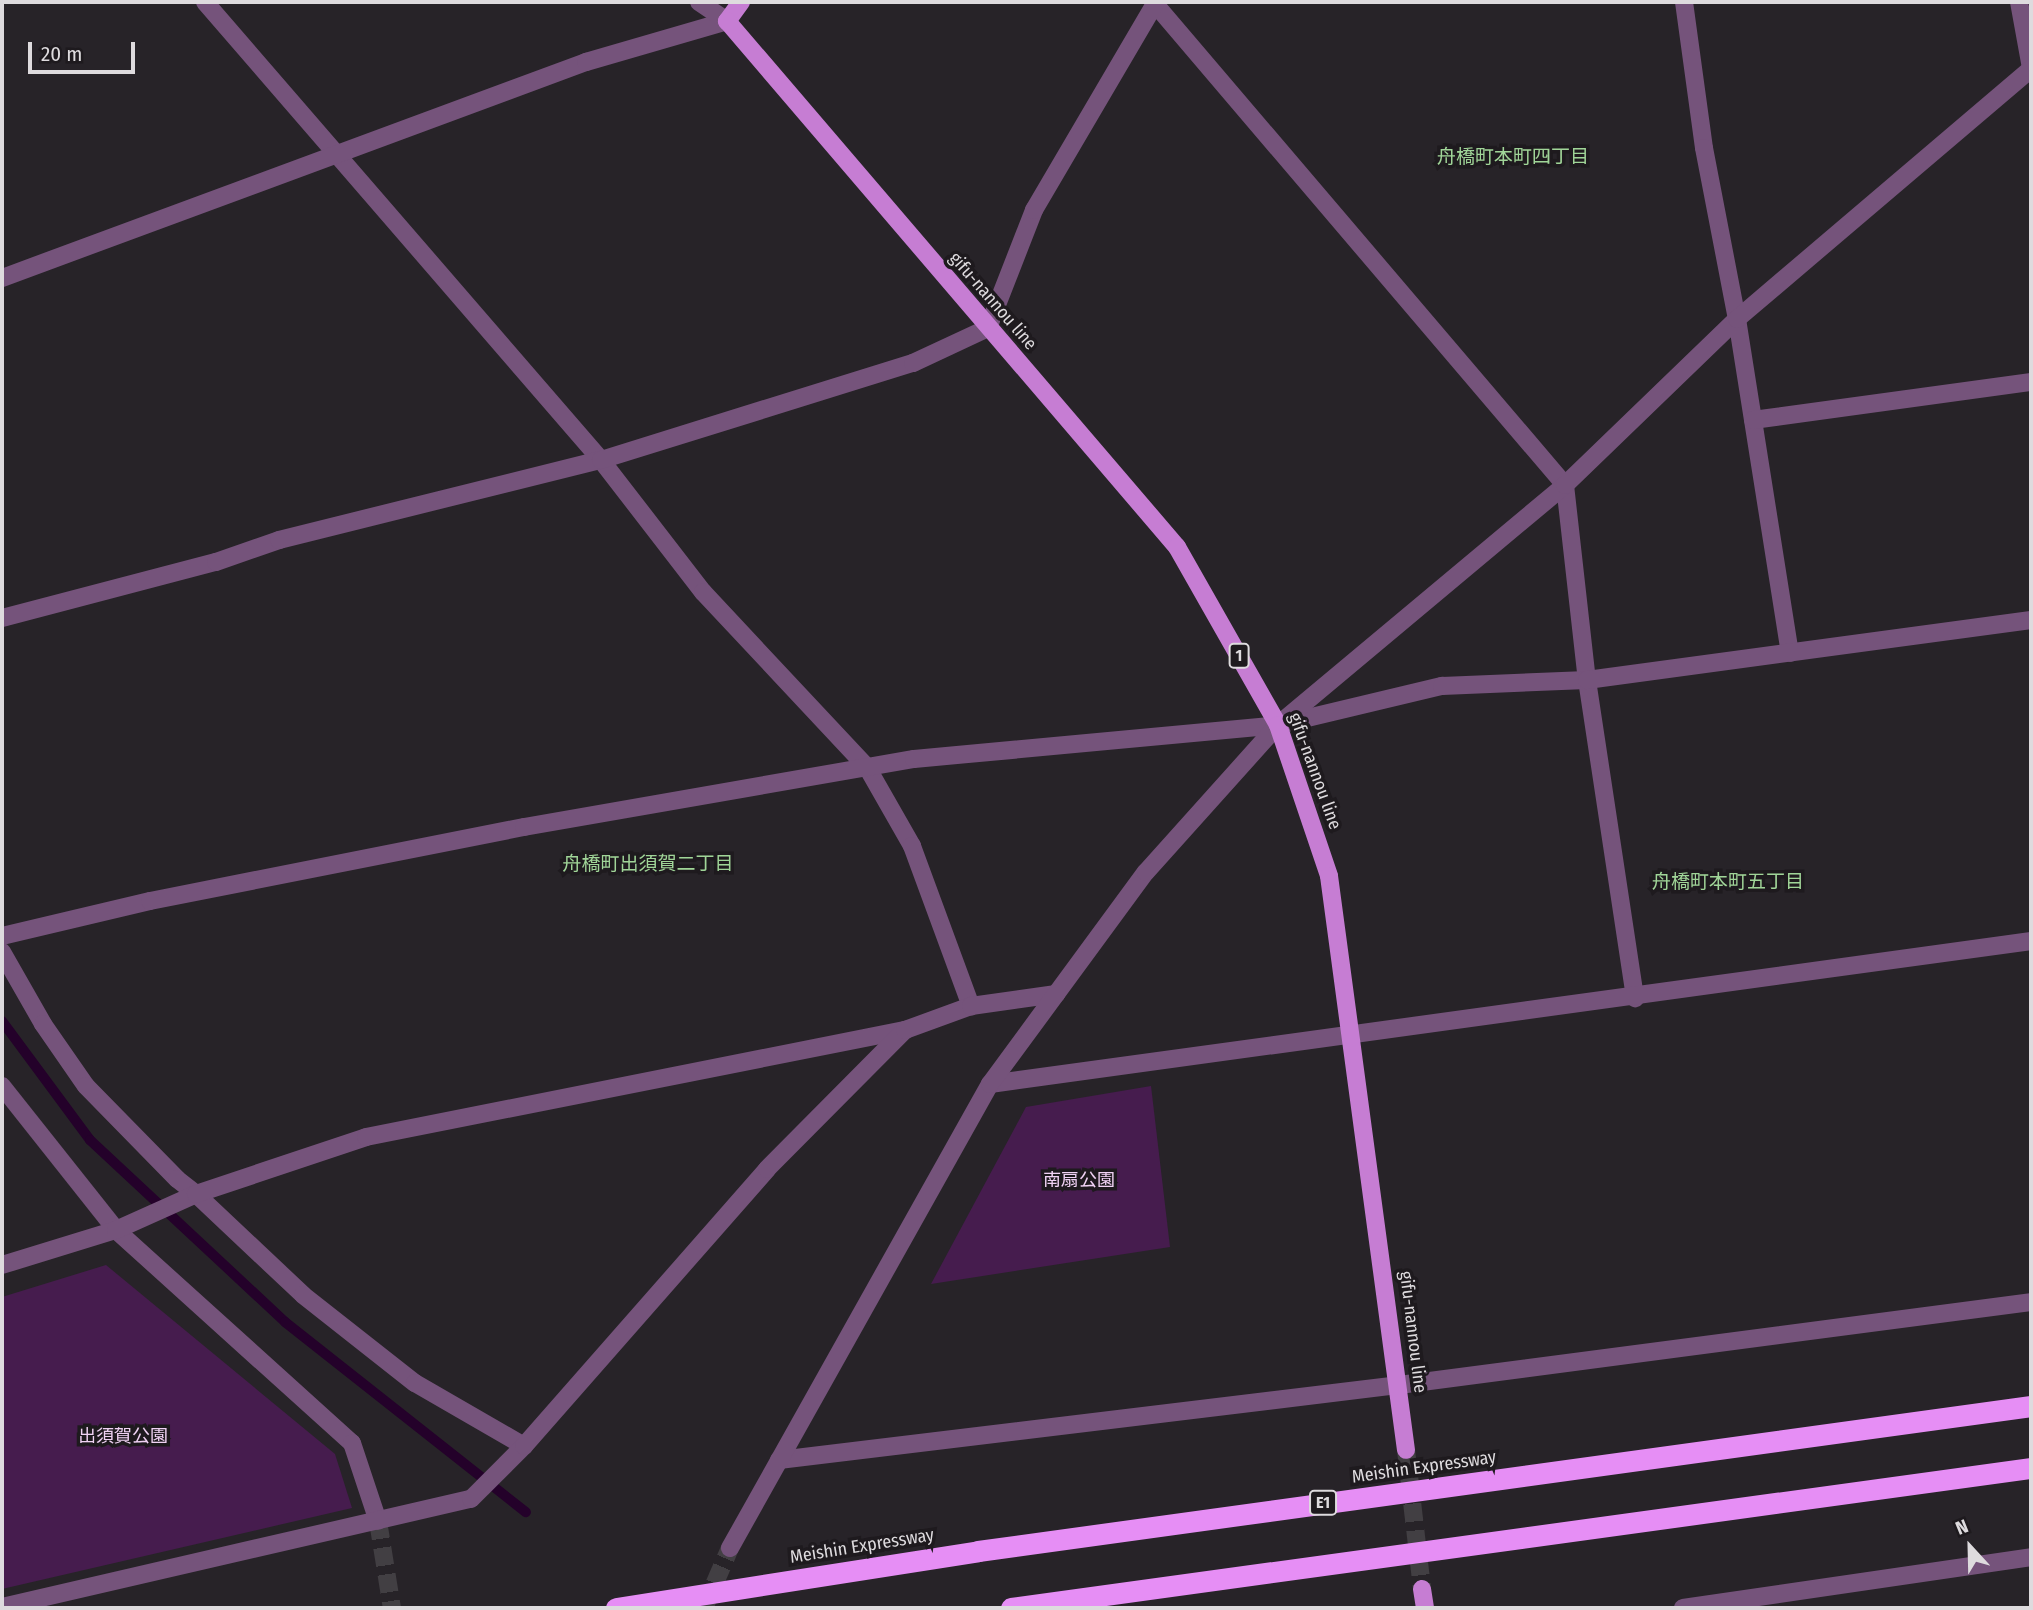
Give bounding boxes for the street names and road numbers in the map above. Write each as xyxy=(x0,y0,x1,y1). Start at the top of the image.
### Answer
street label: gifu-nannou line xyxy=(945,248,1041,354)
road number: 1 xyxy=(1228,643,1250,668)
street label: gifu-nannou line xyxy=(1284,710,1346,832)
street label: gifu-nannou line xyxy=(1395,1270,1431,1394)
street label: Meishin Expressway xyxy=(1350,1446,1498,1488)
road number: E1 xyxy=(1309,1490,1337,1516)
street label: Meishin Expressway xyxy=(788,1524,936,1568)

